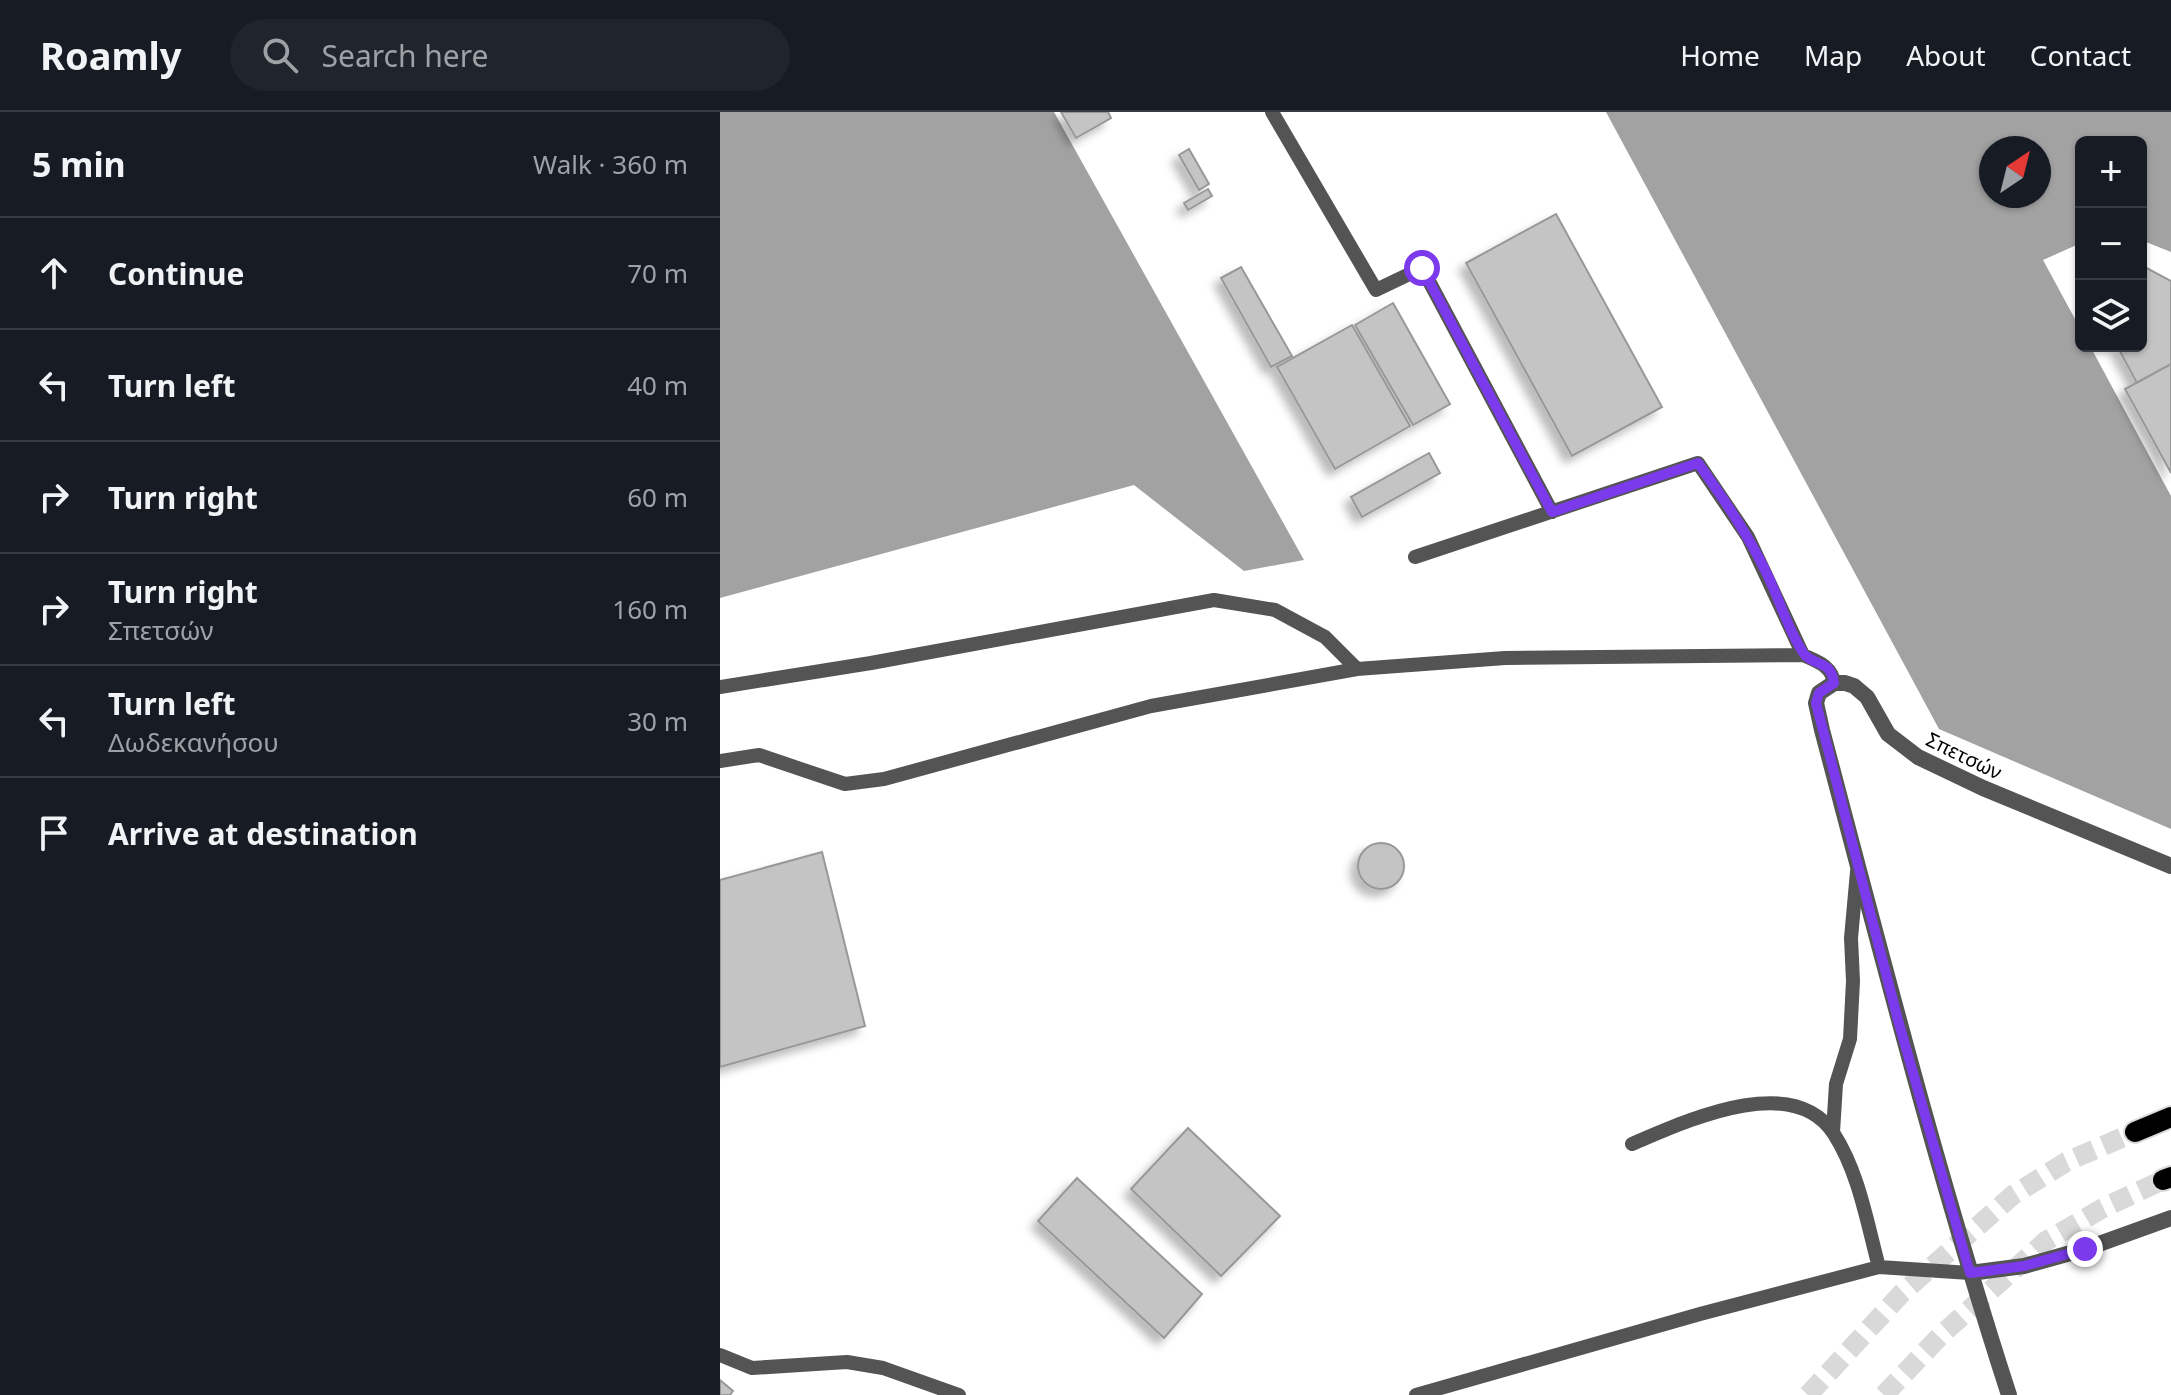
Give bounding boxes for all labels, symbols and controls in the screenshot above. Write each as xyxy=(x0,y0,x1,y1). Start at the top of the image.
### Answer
search box xyxy=(230,19,790,91)
text: Roamly xyxy=(40,29,182,81)
icon: search xyxy=(258,33,302,77)
text: Search here xyxy=(322,35,488,76)
text: Home xyxy=(1680,36,1760,74)
text: Map xyxy=(1804,36,1862,74)
text: About xyxy=(1906,36,1986,74)
text: Contact xyxy=(2030,36,2131,74)
north arrow xyxy=(1979,136,2051,208)
map controls xyxy=(2075,136,2147,352)
button: + xyxy=(2075,136,2147,208)
text: 5 min xyxy=(32,141,126,187)
text: Walk · 360 m xyxy=(533,146,688,182)
button: − xyxy=(2075,208,2147,280)
route start xyxy=(1404,250,1440,286)
icon: ahead xyxy=(32,251,76,295)
text: Continue xyxy=(108,253,244,294)
text: 70 m xyxy=(627,255,688,291)
button: layers xyxy=(2075,280,2147,352)
icon: left xyxy=(32,363,76,407)
text: Turn left xyxy=(108,365,236,406)
text: 40 m xyxy=(627,367,688,403)
icon: right xyxy=(32,475,76,519)
text: Turn right xyxy=(108,477,258,518)
text: 60 m xyxy=(627,479,688,515)
text: Turn right xyxy=(108,571,258,612)
icon: right xyxy=(32,587,76,631)
text: 160 m xyxy=(612,591,688,627)
text: Σπετσών xyxy=(108,612,213,648)
text: Turn left xyxy=(108,683,236,724)
icon: left xyxy=(32,699,76,743)
text: 30 m xyxy=(627,703,688,739)
text: Δωδεκανήσου xyxy=(108,724,279,760)
street label: Σπετσών xyxy=(1922,726,2007,785)
icon: arrive xyxy=(32,811,76,855)
text: Arrive at destination xyxy=(108,813,418,854)
route end xyxy=(2067,1231,2103,1267)

